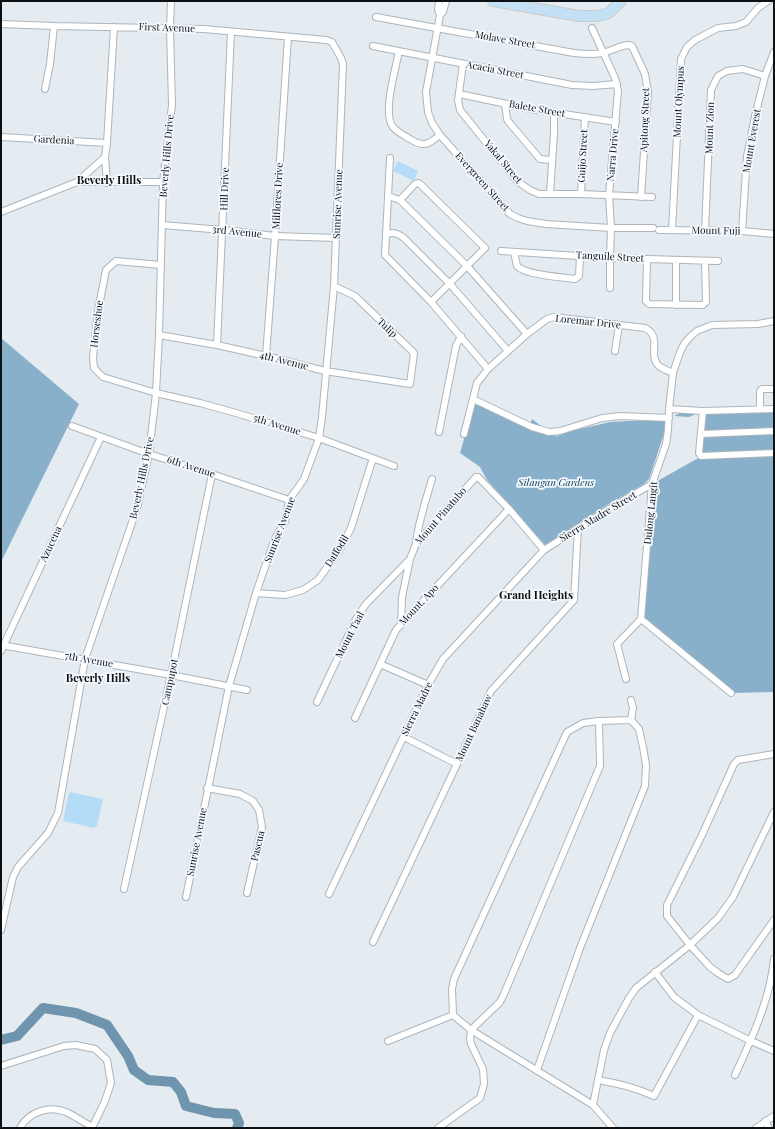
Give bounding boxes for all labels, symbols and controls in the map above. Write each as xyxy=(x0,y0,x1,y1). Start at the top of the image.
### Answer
street label: First Avenue xyxy=(139,21,195,35)
street label: Molave Street xyxy=(474,29,536,51)
street label: Acacia Street xyxy=(465,59,525,81)
street label: Mount Olympus xyxy=(671,66,687,138)
street label: Apitong Street xyxy=(638,88,652,152)
street label: Balete Street xyxy=(508,98,566,120)
street label: Mount Zion xyxy=(703,102,717,154)
street label: Mount Everest xyxy=(740,108,764,174)
street label: Beverly Hills Drive xyxy=(157,114,177,198)
street label: Narra Drive xyxy=(605,128,621,182)
street label: Guijo Street xyxy=(576,129,590,183)
street label: Gardenia xyxy=(33,133,75,147)
street label: Yakal Street xyxy=(481,138,525,186)
street label: Evergreen Street xyxy=(452,150,512,214)
street label: Milflores Drive xyxy=(270,162,286,230)
street label: Hill Drive xyxy=(218,167,232,211)
street label: Sunrise Avenue xyxy=(331,169,345,239)
district label: Beverly Hills xyxy=(77,174,141,188)
street label: 3rd Avenue xyxy=(211,223,263,241)
street label: Mount Fuji xyxy=(691,225,741,237)
street label: Tanguile Street xyxy=(576,249,644,265)
street label: Horseshoe xyxy=(88,300,106,348)
street label: Loremar Drive xyxy=(555,313,621,331)
street label: Tulip xyxy=(375,316,399,340)
street label: 4th Avenue xyxy=(258,349,310,373)
street label: 5th Avenue xyxy=(252,412,302,438)
street label: Beverly Hills Drive xyxy=(127,436,157,520)
street label: 6th Avenue xyxy=(165,454,217,480)
park label: Silangan Gardens xyxy=(518,477,594,489)
street label: Dulong Langit xyxy=(642,481,660,545)
street label: Mount Pinatubo xyxy=(413,485,469,547)
street label: Sierra Madre Street xyxy=(557,489,639,545)
street label: Sunrise Avenue xyxy=(262,495,298,565)
street label: Azucena xyxy=(38,524,64,564)
street label: Daffodil xyxy=(322,533,352,569)
street label: Mount. Apo xyxy=(397,582,441,628)
district label: Grand Heights xyxy=(499,589,573,603)
street label: Mount Taal xyxy=(333,610,367,660)
street label: 7th Avenue xyxy=(64,650,114,670)
street label: Campupot xyxy=(159,658,181,706)
district label: Beverly Hills xyxy=(66,672,130,686)
street label: Sierra Madre xyxy=(399,680,435,738)
street label: Mount Banahaw xyxy=(453,693,495,763)
street label: Sunrise Avenue xyxy=(184,807,210,877)
street label: Pascua xyxy=(249,830,267,862)

